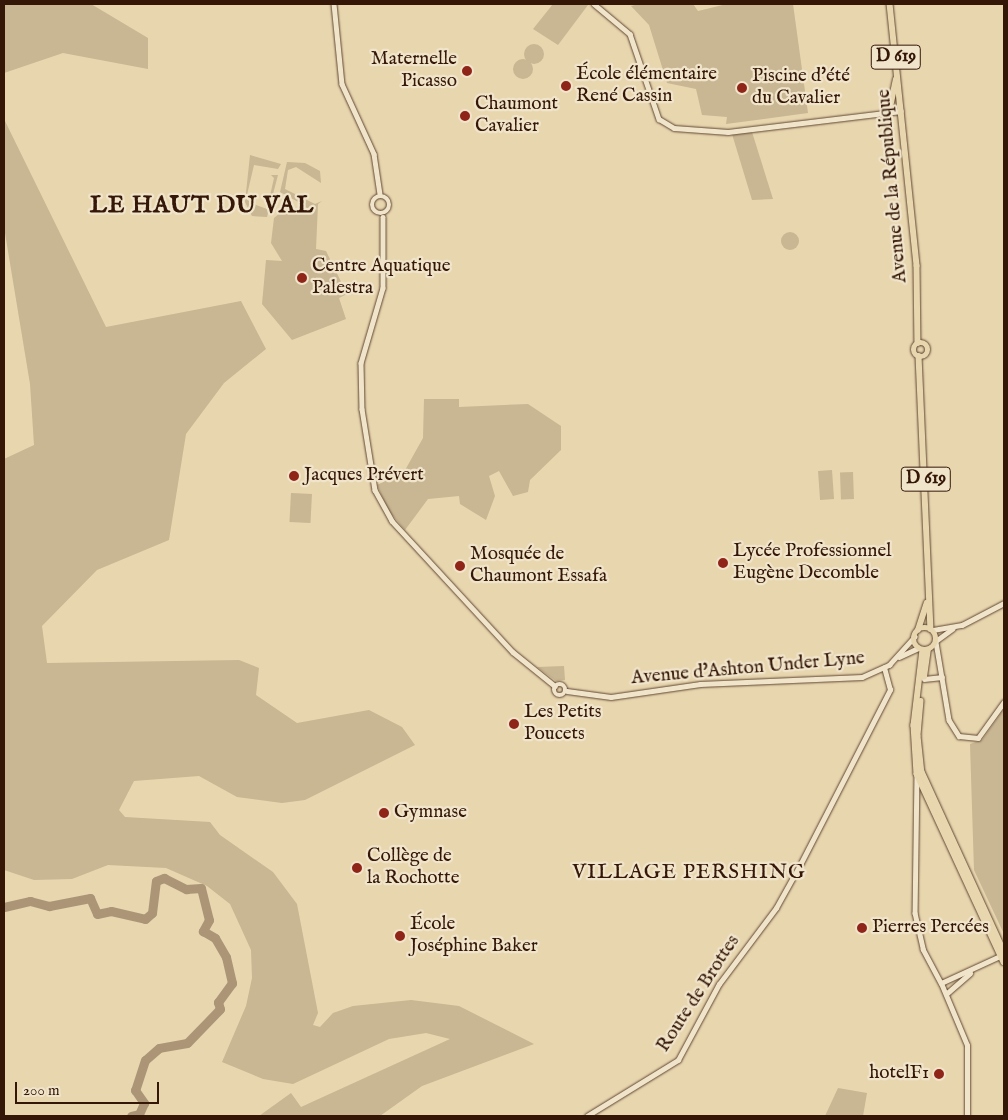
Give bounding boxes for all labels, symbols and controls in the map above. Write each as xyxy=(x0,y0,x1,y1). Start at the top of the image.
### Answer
road number: D 619 xyxy=(870,42,922,72)
place label: Maternelle Picasso xyxy=(371,49,457,93)
place label: École élémentaire René Cassin xyxy=(576,64,717,108)
marker: Maternelle Picasso xyxy=(461,65,473,77)
place label: Piscine d'été du Cavalier xyxy=(752,66,850,110)
marker: École élémentaire René Cassin xyxy=(560,80,572,92)
marker: Piscine d'été du Cavalier xyxy=(736,82,748,94)
street label: Avenue de la République xyxy=(873,88,913,284)
place label: Chaumont Cavalier xyxy=(475,94,558,138)
marker: Chaumont Cavalier xyxy=(459,110,471,122)
district label: LE HAUT DU VAL xyxy=(88,192,316,220)
place label: Centre Aquatique Palestra xyxy=(312,256,451,300)
marker: Centre Aquatique Palestra xyxy=(296,272,308,284)
road number: D 619 xyxy=(900,464,952,494)
place label: Jacques Prévert xyxy=(304,465,424,487)
marker: Jacques Prévert xyxy=(288,470,300,482)
place label: Lycée Professionnel Eugène Decomble xyxy=(733,541,891,585)
place label: Mosquée de Chaumont Essafa xyxy=(470,544,607,588)
marker: Lycée Professionnel Eugène Decomble xyxy=(717,557,729,569)
marker: Mosquée de Chaumont Essafa xyxy=(454,560,466,572)
street label: Avenue d'Ashton Under Lyne xyxy=(630,647,866,691)
place label: Les Petits Poucets xyxy=(524,702,601,746)
marker: Les Petits Poucets xyxy=(508,718,520,730)
place label: Gymnase xyxy=(394,802,467,824)
marker: Gymnase xyxy=(378,807,390,819)
place label: Collège de la Rochotte xyxy=(367,846,459,890)
district label: VILLAGE PERSHING xyxy=(570,860,808,886)
marker: Collège de la Rochotte xyxy=(351,862,363,874)
place label: École Joséphine Baker xyxy=(410,914,538,958)
place label: Pierres Percées xyxy=(872,917,989,939)
marker: Pierres Percées xyxy=(856,922,868,934)
marker: École Joséphine Baker xyxy=(394,930,406,942)
street label: Route de Brottes xyxy=(653,931,745,1057)
place label: hotelF1 xyxy=(869,1063,929,1085)
marker: hotelF1 xyxy=(933,1068,945,1080)
scale bar xyxy=(18,1072,161,1104)
text: 200 m xyxy=(23,1081,60,1100)

